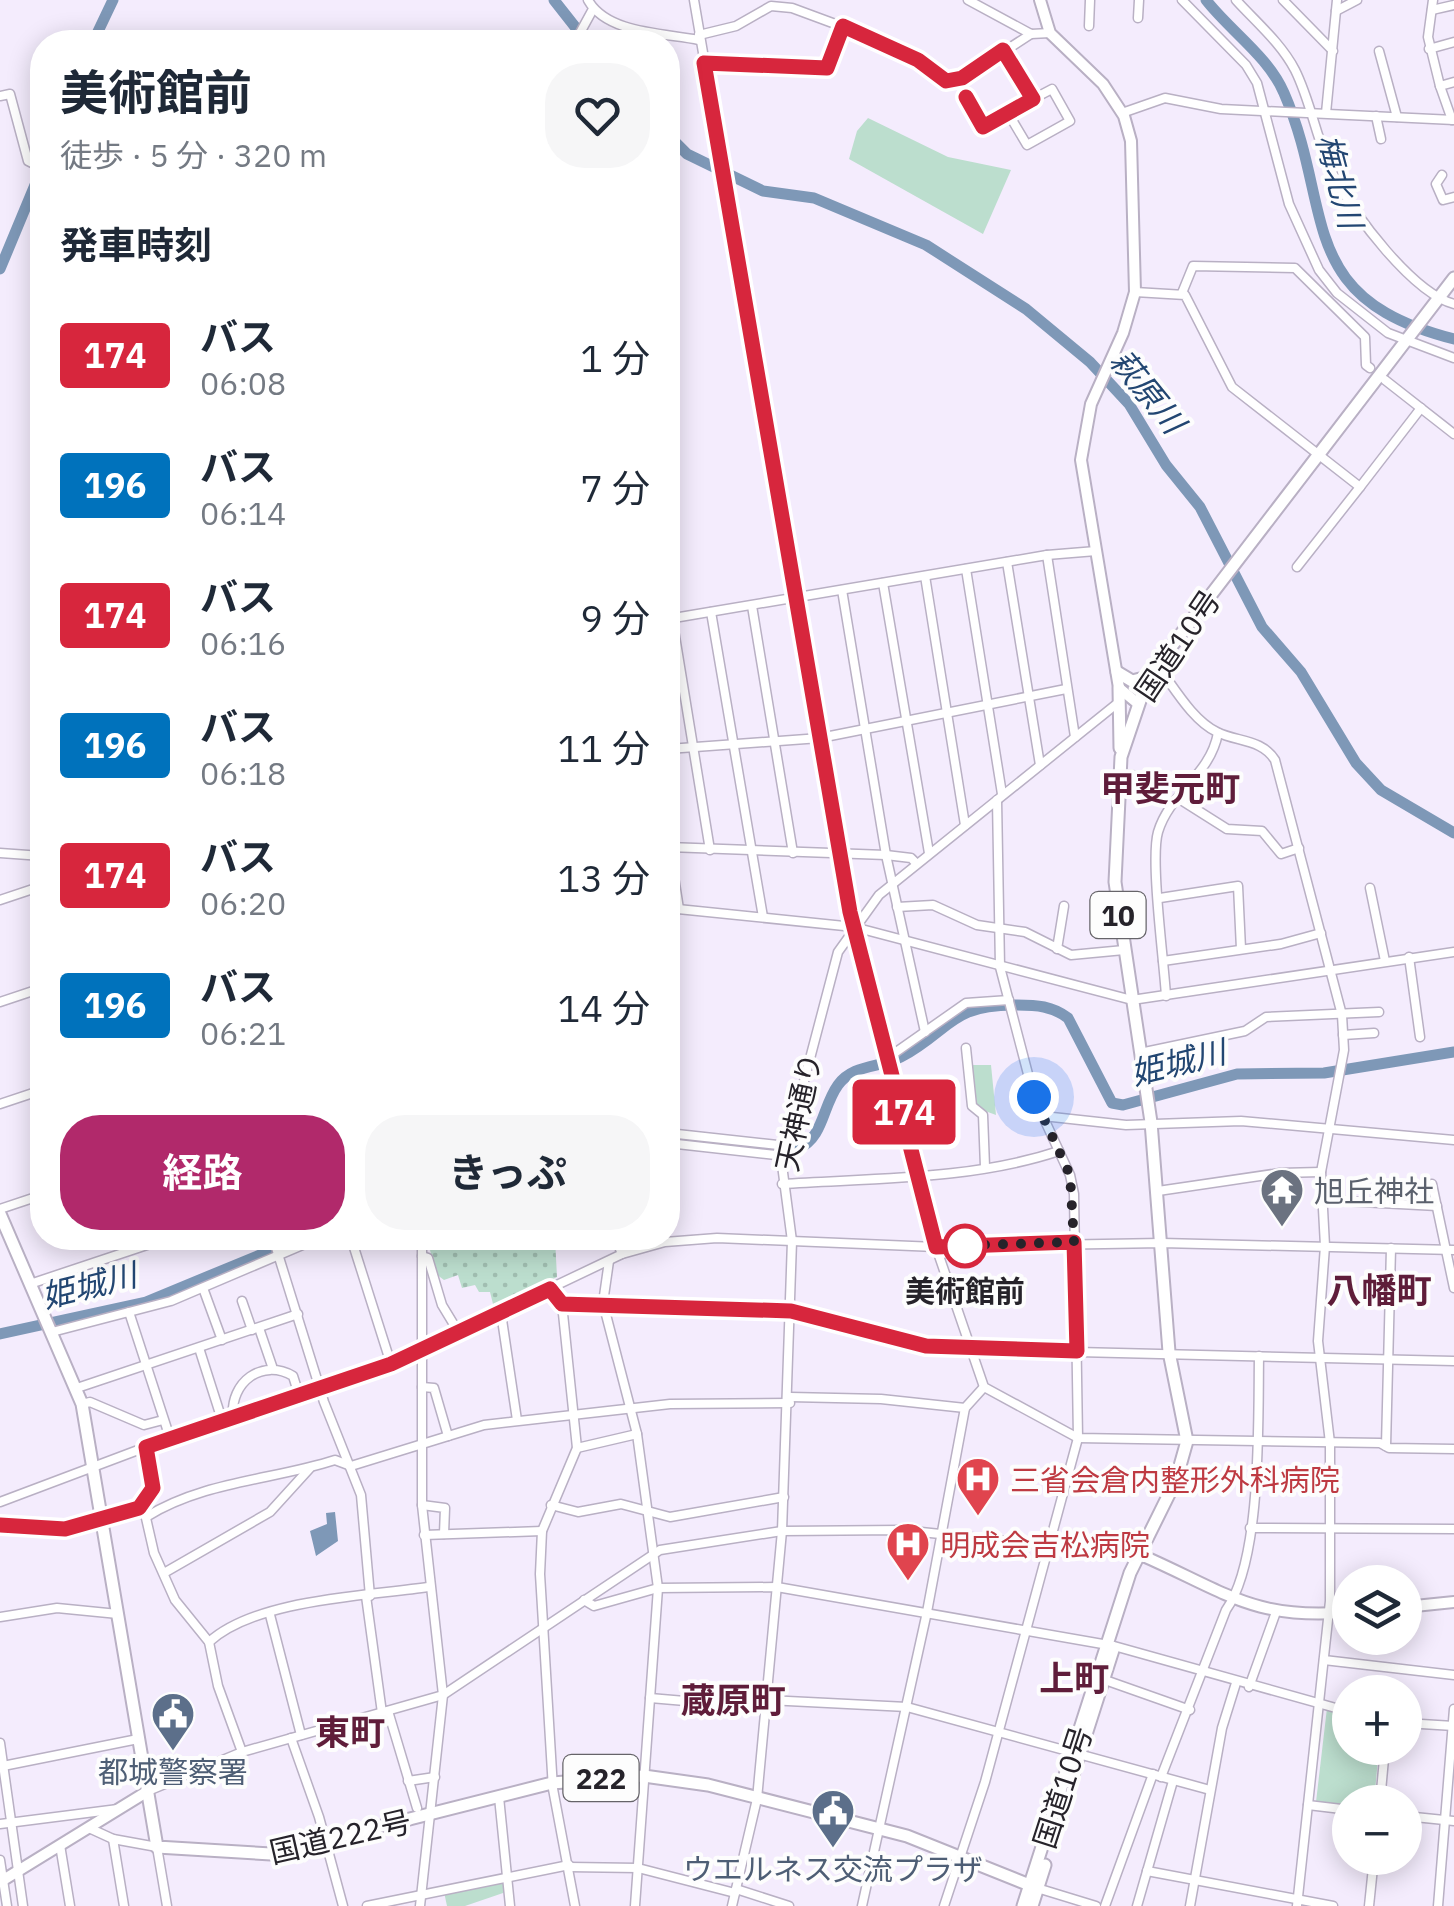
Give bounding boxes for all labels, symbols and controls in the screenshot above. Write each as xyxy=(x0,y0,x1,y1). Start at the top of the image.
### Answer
text: 美術館前 xyxy=(60,61,252,123)
button: heart xyxy=(545,63,650,168)
water label: 梅北川 xyxy=(1307,129,1373,236)
text: 徒歩 · 5 分 · 320 m xyxy=(60,134,327,176)
text: 発車時刻 xyxy=(60,220,212,269)
text: バス xyxy=(200,312,276,361)
text: 174 xyxy=(83,332,147,378)
text: 1 分 xyxy=(580,333,650,382)
water label: 萩原川 xyxy=(1101,340,1196,444)
text: 06:08 xyxy=(200,362,286,404)
text: バス xyxy=(200,442,276,491)
text: 196 xyxy=(83,462,147,508)
text: 7 分 xyxy=(580,463,650,512)
text: 06:14 xyxy=(200,492,286,534)
text: バス xyxy=(200,572,276,621)
street label: 国道10号 xyxy=(1126,582,1228,708)
text: 174 xyxy=(83,592,147,638)
text: 9 分 xyxy=(580,593,650,642)
text: 06:16 xyxy=(200,622,286,664)
text: バス xyxy=(200,702,276,751)
text: 196 xyxy=(83,722,147,768)
text: 11 分 xyxy=(557,723,650,772)
text: 06:18 xyxy=(200,752,286,794)
district label: 甲斐元町 xyxy=(1100,765,1240,811)
text: バス xyxy=(200,832,276,881)
text: 174 xyxy=(83,852,147,898)
text: 13 分 xyxy=(557,853,650,902)
text: 06:20 xyxy=(200,882,286,924)
road number: 10 xyxy=(1090,892,1146,938)
text: バス xyxy=(200,962,276,1011)
text: 196 xyxy=(83,982,147,1028)
text: 14 分 xyxy=(557,983,650,1032)
text: 06:21 xyxy=(200,1012,286,1054)
water label: 姫城川 xyxy=(1126,1029,1233,1094)
street label: 天神通り xyxy=(766,1049,830,1175)
your location xyxy=(1009,1072,1059,1122)
line badge: 174 xyxy=(846,1080,962,1144)
text: 174 xyxy=(872,1089,936,1135)
button: 経路 xyxy=(60,1115,345,1230)
button: きっぷ xyxy=(365,1115,650,1230)
temple icon: 旭丘神社 xyxy=(1259,1167,1305,1228)
place label: 旭丘神社 xyxy=(1314,1171,1434,1210)
marker: 美術館前 xyxy=(944,1225,986,1267)
water label: 姫城川 xyxy=(37,1252,144,1317)
district label: 八幡町 xyxy=(1326,1267,1432,1313)
place label: 美術館前 xyxy=(905,1271,1025,1310)
hospital icon: 三省会倉内整形外科病院 xyxy=(955,1456,1001,1517)
place label: 三省会倉内整形外科病院 xyxy=(1010,1460,1340,1499)
hospital icon: 明成会吉松病院 xyxy=(885,1521,931,1582)
place label: 明成会吉松病院 xyxy=(940,1525,1150,1564)
map controls xyxy=(1332,1565,1422,1875)
button: layers xyxy=(1332,1565,1422,1655)
district label: 上町 xyxy=(1039,1655,1109,1701)
button: + xyxy=(1332,1675,1422,1765)
district label: 蔵原町 xyxy=(680,1677,786,1723)
public building icon: 都城警察署 xyxy=(150,1691,196,1752)
district label: 東町 xyxy=(315,1709,385,1755)
street label: 国道10号 xyxy=(1024,1721,1100,1853)
place label: 都城警察署 xyxy=(98,1752,248,1791)
road number: 222 xyxy=(564,1755,638,1801)
button: − xyxy=(1332,1785,1422,1875)
public building icon: ウエルネス交流プラザ xyxy=(810,1788,856,1849)
street label: 国道222号 xyxy=(265,1801,415,1871)
place label: ウエルネス交流プラザ xyxy=(683,1849,983,1888)

